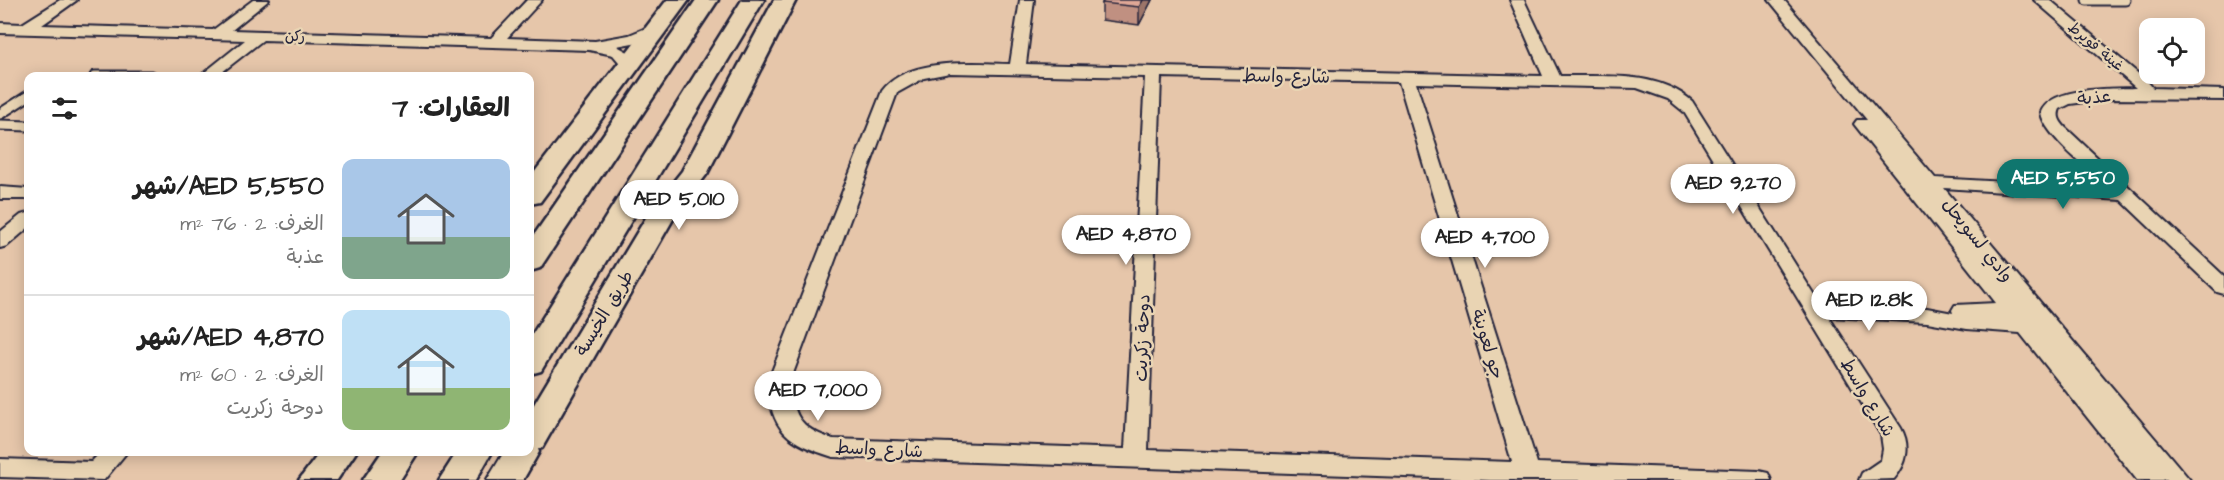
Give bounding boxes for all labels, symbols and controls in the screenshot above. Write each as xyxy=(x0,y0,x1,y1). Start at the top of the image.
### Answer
street label: غينة فويرط xyxy=(2063,17,2128,76)
map controls xyxy=(2139,18,2205,84)
button: locate xyxy=(2139,18,2205,84)
street label: ركن xyxy=(285,26,305,47)
street label: شارع واسط xyxy=(1242,63,1330,90)
street label: عذبة xyxy=(2076,84,2112,111)
text: العقارات: 7 xyxy=(392,90,510,126)
icon: filters xyxy=(48,92,81,125)
pin: AED 5,550 xyxy=(1994,159,2132,210)
pin: AED 9,270 xyxy=(1664,164,1802,215)
text: AED 5,550 xyxy=(2011,164,2115,192)
text: AED 5,550/شهر xyxy=(133,168,324,204)
text: AED 9,270 xyxy=(1685,169,1781,197)
pin: AED 5,010 xyxy=(610,180,748,231)
icon: home xyxy=(390,183,462,255)
text: AED 5,010 xyxy=(633,185,725,213)
street label: وادي لسويحل xyxy=(1936,193,2019,288)
text: الغرف: 2 · 76 m² xyxy=(180,210,324,238)
pin: AED 4,870 xyxy=(1057,215,1195,266)
pin: AED 4,700 xyxy=(1416,218,1554,269)
text: AED 4,870 xyxy=(1076,220,1176,248)
text: AED 4,700 xyxy=(1435,223,1535,251)
text: عذبة xyxy=(287,243,324,271)
street label: طريق الخيسة xyxy=(569,266,640,361)
pin: AED 12.8K xyxy=(1800,281,1938,332)
text: AED 12.8K xyxy=(1825,286,1913,314)
street label: دوحة زكريت xyxy=(1128,294,1157,382)
street label: جو لعوينة xyxy=(1465,306,1510,382)
text: AED 4,870/شهر xyxy=(138,319,324,355)
icon: home xyxy=(390,334,462,406)
street label: شارع واسط xyxy=(1834,353,1901,441)
text: الغرف: 2 · 60 m² xyxy=(180,361,324,389)
pin: AED 7,000 xyxy=(749,371,887,422)
text: AED 7,000 xyxy=(768,376,868,404)
text: دوحة زكريت xyxy=(227,394,324,422)
street label: شارع واسط xyxy=(834,435,924,464)

